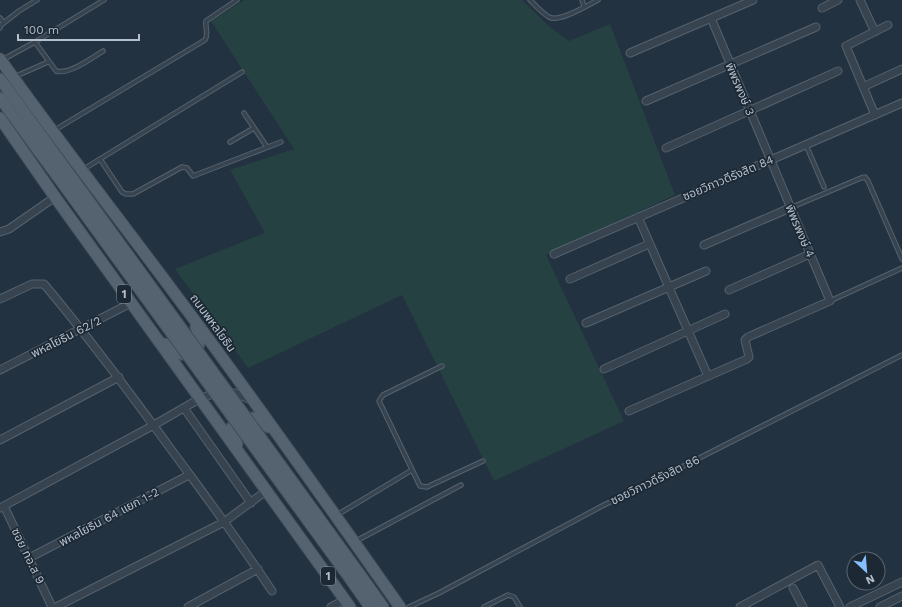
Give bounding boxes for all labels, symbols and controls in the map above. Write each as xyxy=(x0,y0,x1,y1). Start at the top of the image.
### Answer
scale bar xyxy=(18,16,139,42)
text: 100 m xyxy=(24,23,59,37)
street label: พิพรพงษ์ 3 xyxy=(723,60,757,118)
street label: ซอยวิภาวดีรังสิต 84 xyxy=(680,152,776,204)
street label: พิพรพงษ์ 4 xyxy=(783,202,817,260)
road number: 1 xyxy=(117,285,131,303)
street label: ถนนพหลโยธิน xyxy=(187,291,239,355)
street label: พหลโยธิน 62/2 xyxy=(28,313,104,361)
street label: ซอยวิภาวดีรังสิต 86 xyxy=(608,452,702,508)
street label: พหลโยธิน 64 แยก 1-2 xyxy=(57,485,161,549)
street label: ซอย ทอ.ส 9 xyxy=(8,526,48,586)
north arrow xyxy=(846,551,886,591)
road number: 1 xyxy=(321,567,335,585)
text: N xyxy=(864,572,877,587)

